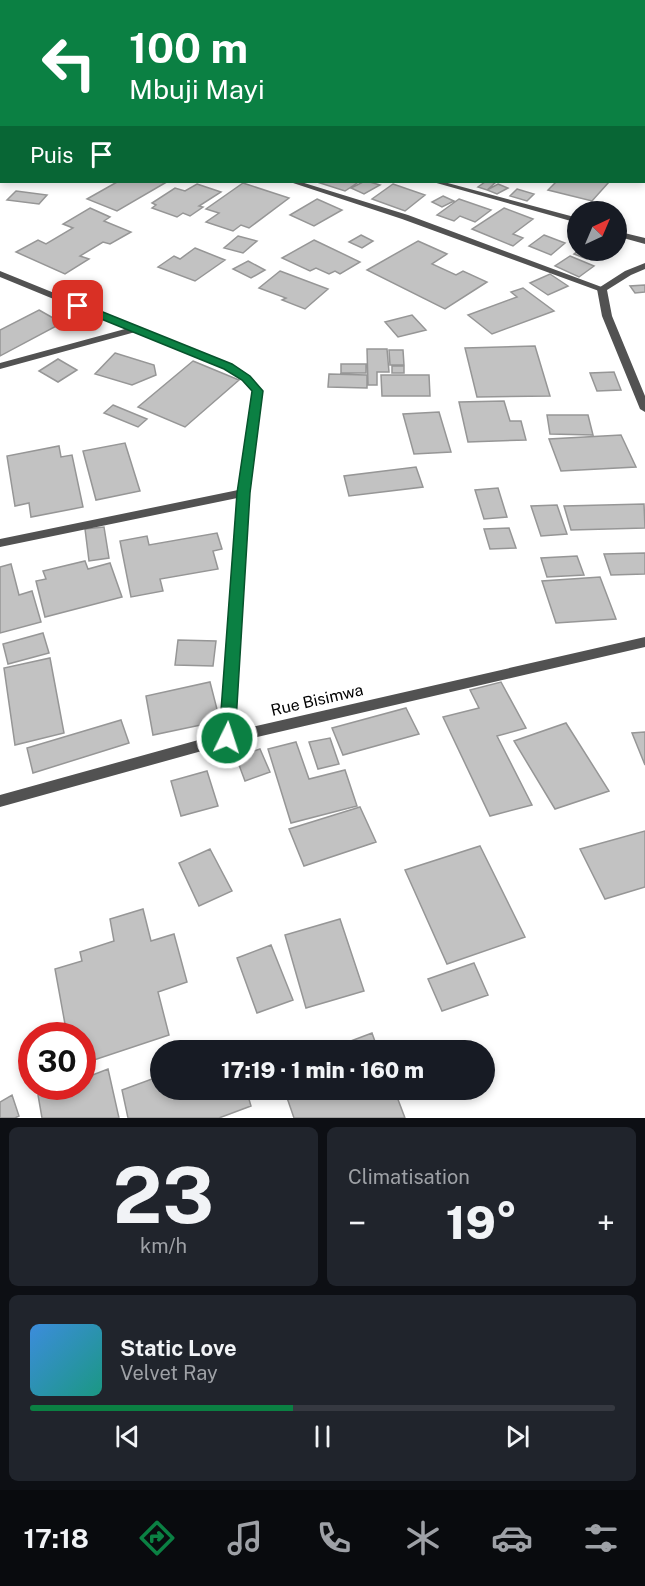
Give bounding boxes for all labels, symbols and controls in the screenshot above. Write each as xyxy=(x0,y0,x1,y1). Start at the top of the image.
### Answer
text: 100 m xyxy=(129,23,248,72)
icon: left xyxy=(30,24,108,102)
text: Mbuji Mayi xyxy=(129,73,265,105)
icon: arrive xyxy=(85,138,118,171)
text: Puis xyxy=(30,142,73,168)
north arrow xyxy=(567,201,627,261)
map controls xyxy=(567,201,627,261)
pin xyxy=(52,280,103,331)
icon: arrive xyxy=(61,289,94,322)
street label: Rue Bisimwa xyxy=(269,680,365,720)
position arrow xyxy=(195,706,259,770)
speed limit sign: 30 xyxy=(18,1022,96,1100)
text: 17:19 · 1 min · 160 m xyxy=(221,1057,424,1083)
text: 23 xyxy=(113,1149,214,1241)
text: Climatisation xyxy=(348,1165,470,1189)
text: 19° xyxy=(446,1196,517,1249)
text: − xyxy=(348,1204,366,1242)
text: + xyxy=(597,1204,615,1242)
text: km/h xyxy=(140,1234,187,1258)
text: Static Love xyxy=(120,1335,237,1361)
text: Velvet Ray xyxy=(120,1361,218,1385)
icon: previous xyxy=(111,1420,144,1453)
icon: pause xyxy=(306,1420,339,1453)
icon: next xyxy=(501,1420,534,1453)
icon: directions xyxy=(136,1517,178,1559)
icon: music xyxy=(224,1517,266,1559)
icon: phone xyxy=(313,1517,355,1559)
icon: climate xyxy=(402,1517,444,1559)
icon: car xyxy=(491,1517,533,1559)
icon: filters xyxy=(580,1517,622,1559)
text: 17:18 xyxy=(23,1522,89,1554)

